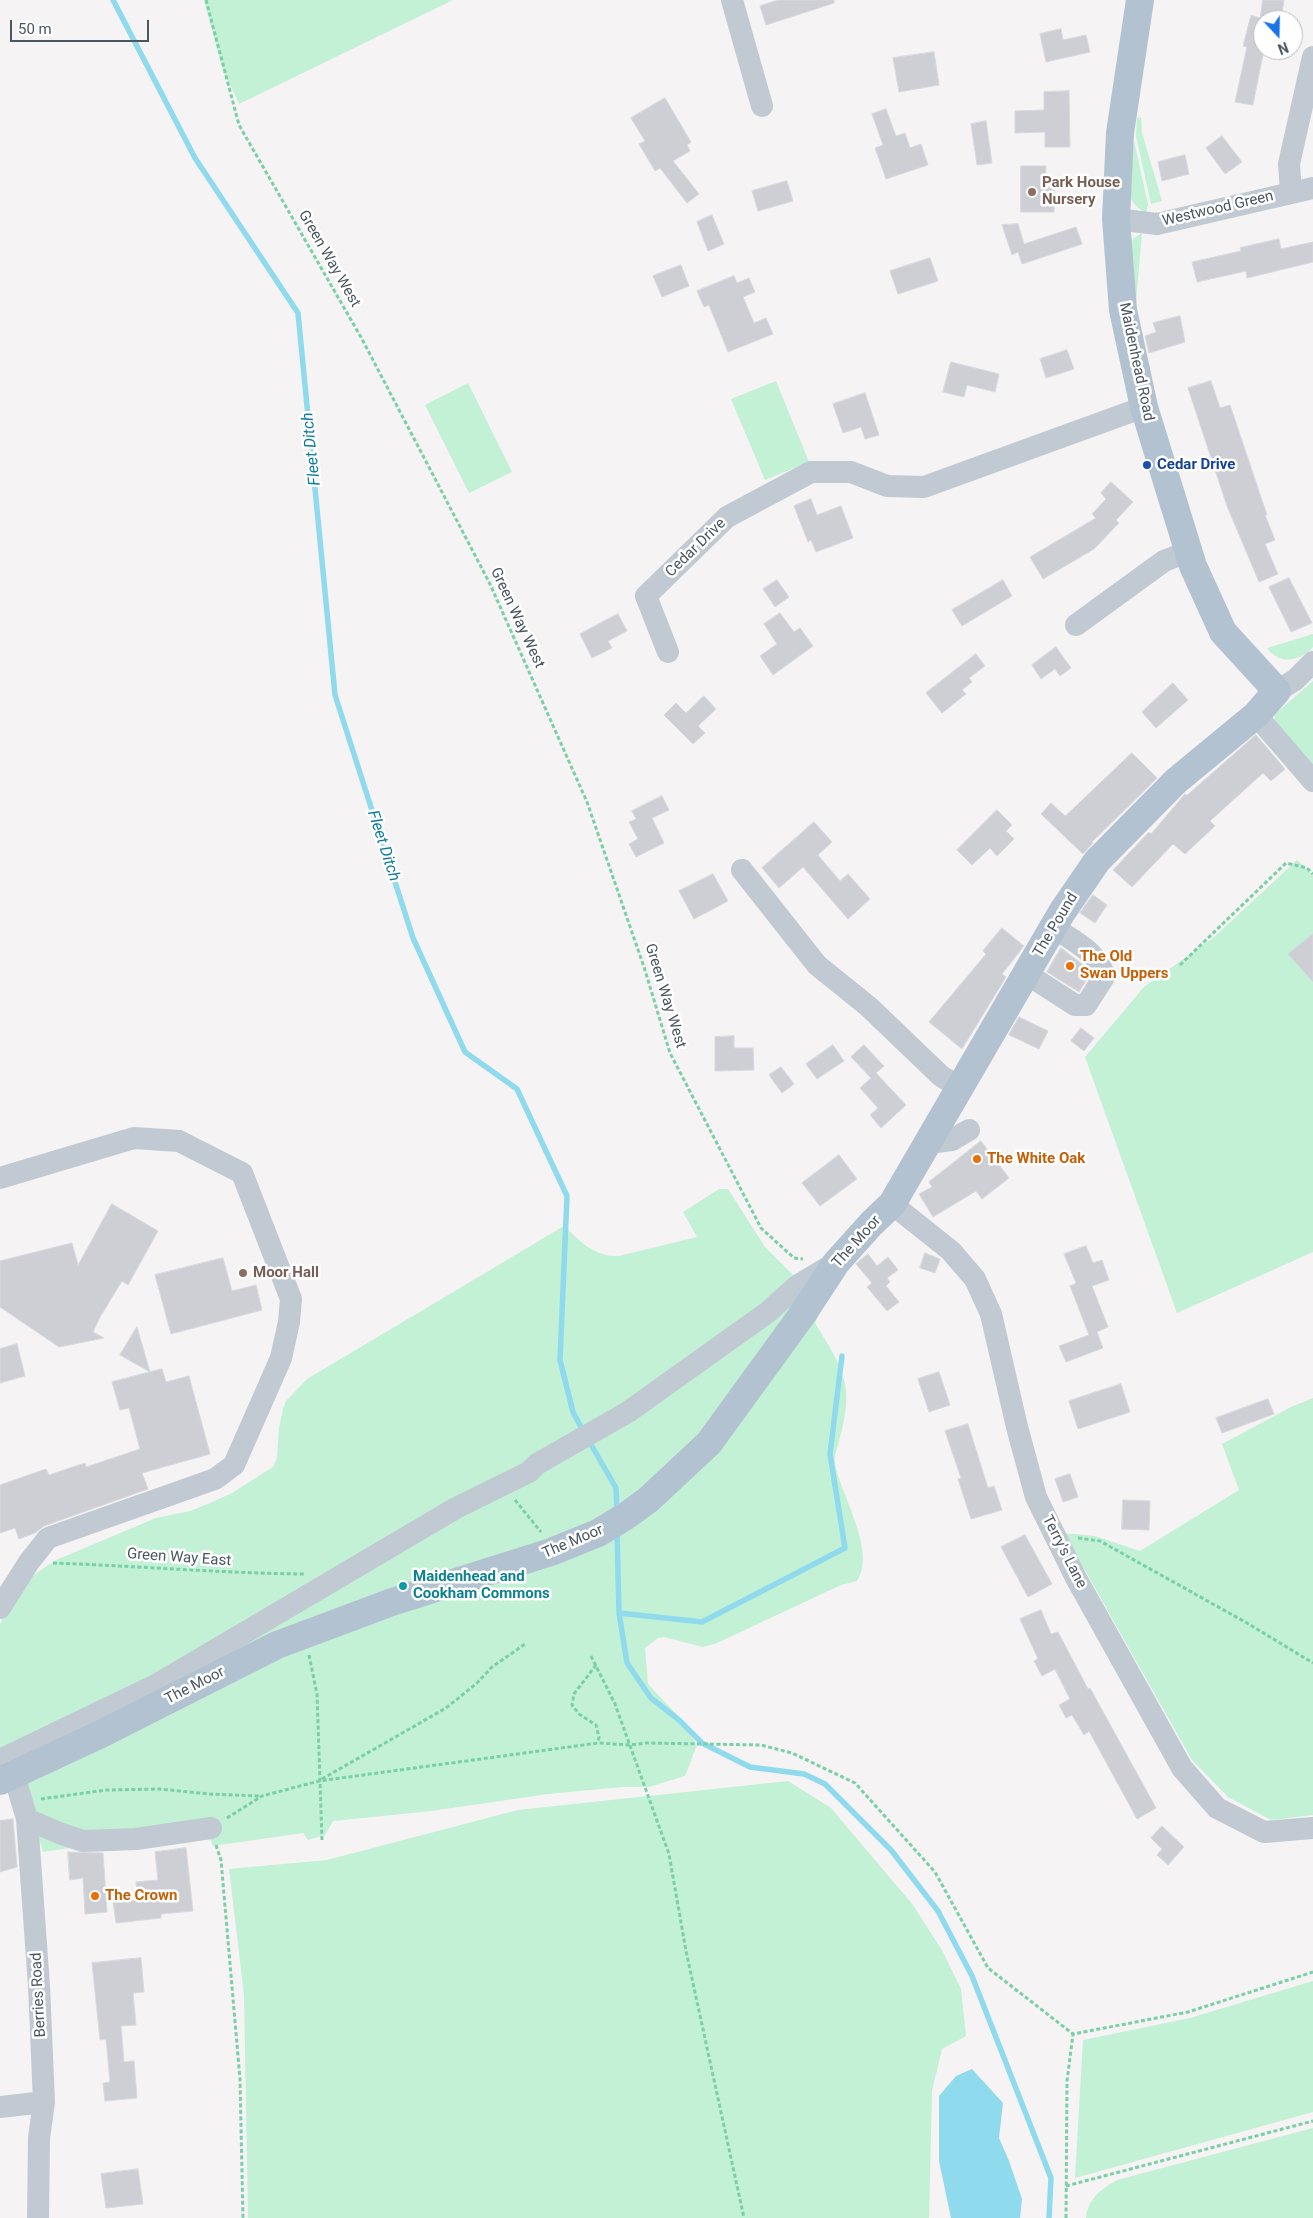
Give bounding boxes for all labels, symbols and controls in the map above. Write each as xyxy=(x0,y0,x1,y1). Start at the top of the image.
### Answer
scale bar xyxy=(12,10,151,42)
north arrow xyxy=(1253,10,1303,60)
text: 50 m xyxy=(18,20,52,38)
text: N xyxy=(1276,39,1291,57)
place label: Park House Nursery xyxy=(1042,174,1120,209)
marker: Park House Nursery xyxy=(1026,186,1038,198)
street label: Westwood Green xyxy=(1161,187,1275,231)
street label: Green Way West xyxy=(294,207,364,311)
street label: Maidenhead Road xyxy=(1115,301,1157,423)
water label: Fleet Ditch xyxy=(299,411,325,487)
place label: Cedar Drive xyxy=(1157,456,1235,474)
marker: Cedar Drive xyxy=(1141,459,1153,471)
street label: Cedar Drive xyxy=(662,515,730,581)
street label: Green Way West xyxy=(486,565,548,671)
water label: Fleet Ditch xyxy=(363,808,403,884)
street label: The Pound xyxy=(1030,890,1082,960)
street label: Green Way West xyxy=(641,941,689,1051)
place label: The Old Swan Uppers xyxy=(1080,948,1168,983)
marker: The Old Swan Uppers xyxy=(1064,960,1076,972)
place label: The White Oak xyxy=(987,1150,1085,1168)
marker: The White Oak xyxy=(971,1153,983,1165)
street label: The Moor xyxy=(829,1212,885,1272)
place label: Moor Hall xyxy=(253,1264,319,1282)
marker: Moor Hall xyxy=(237,1267,249,1279)
street label: Terry's Lane xyxy=(1038,1512,1090,1592)
street label: The Moor xyxy=(540,1521,606,1563)
street label: Green Way East xyxy=(126,1545,232,1571)
place label: Maidenhead and Cookham Commons xyxy=(413,1568,550,1603)
marker: Maidenhead and Cookham Commons xyxy=(397,1580,409,1592)
street label: The Moor xyxy=(162,1663,228,1709)
place label: The Crown xyxy=(105,1887,177,1905)
marker: The Crown xyxy=(89,1890,101,1902)
street label: Berries Road xyxy=(28,1952,50,2038)

